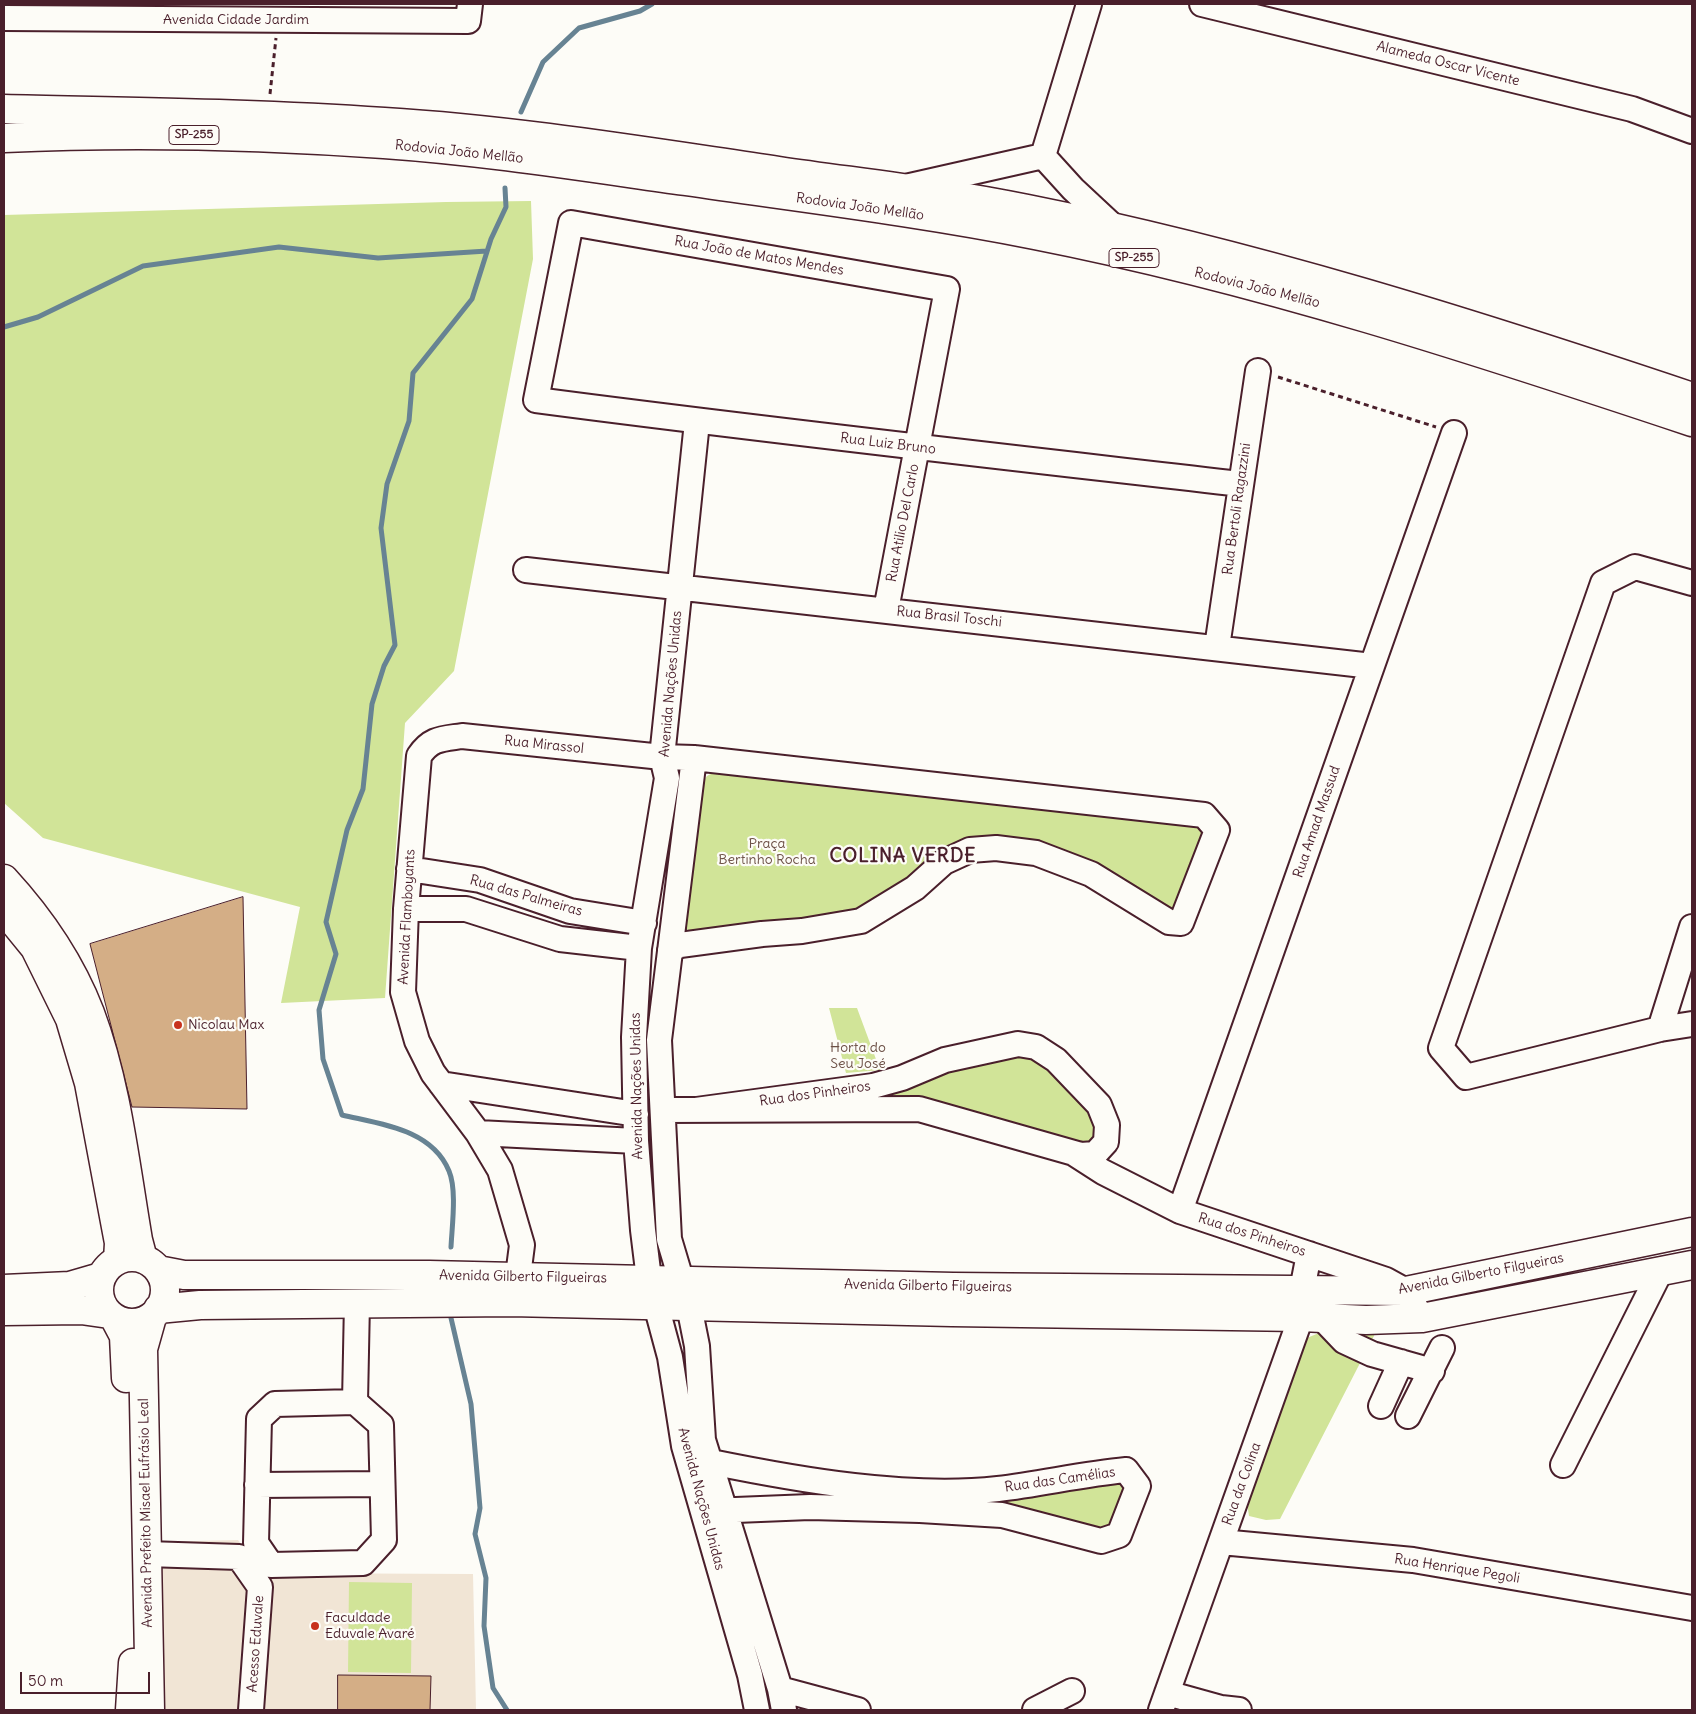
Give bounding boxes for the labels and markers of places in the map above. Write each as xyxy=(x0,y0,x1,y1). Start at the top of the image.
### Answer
place label: Nicolau Max xyxy=(188,1017,264,1033)
marker: Nicolau Max xyxy=(172,1019,184,1031)
place label: Faculdade Eduvale Avaré xyxy=(325,1610,415,1642)
marker: Faculdade Eduvale Avaré xyxy=(309,1620,321,1632)

